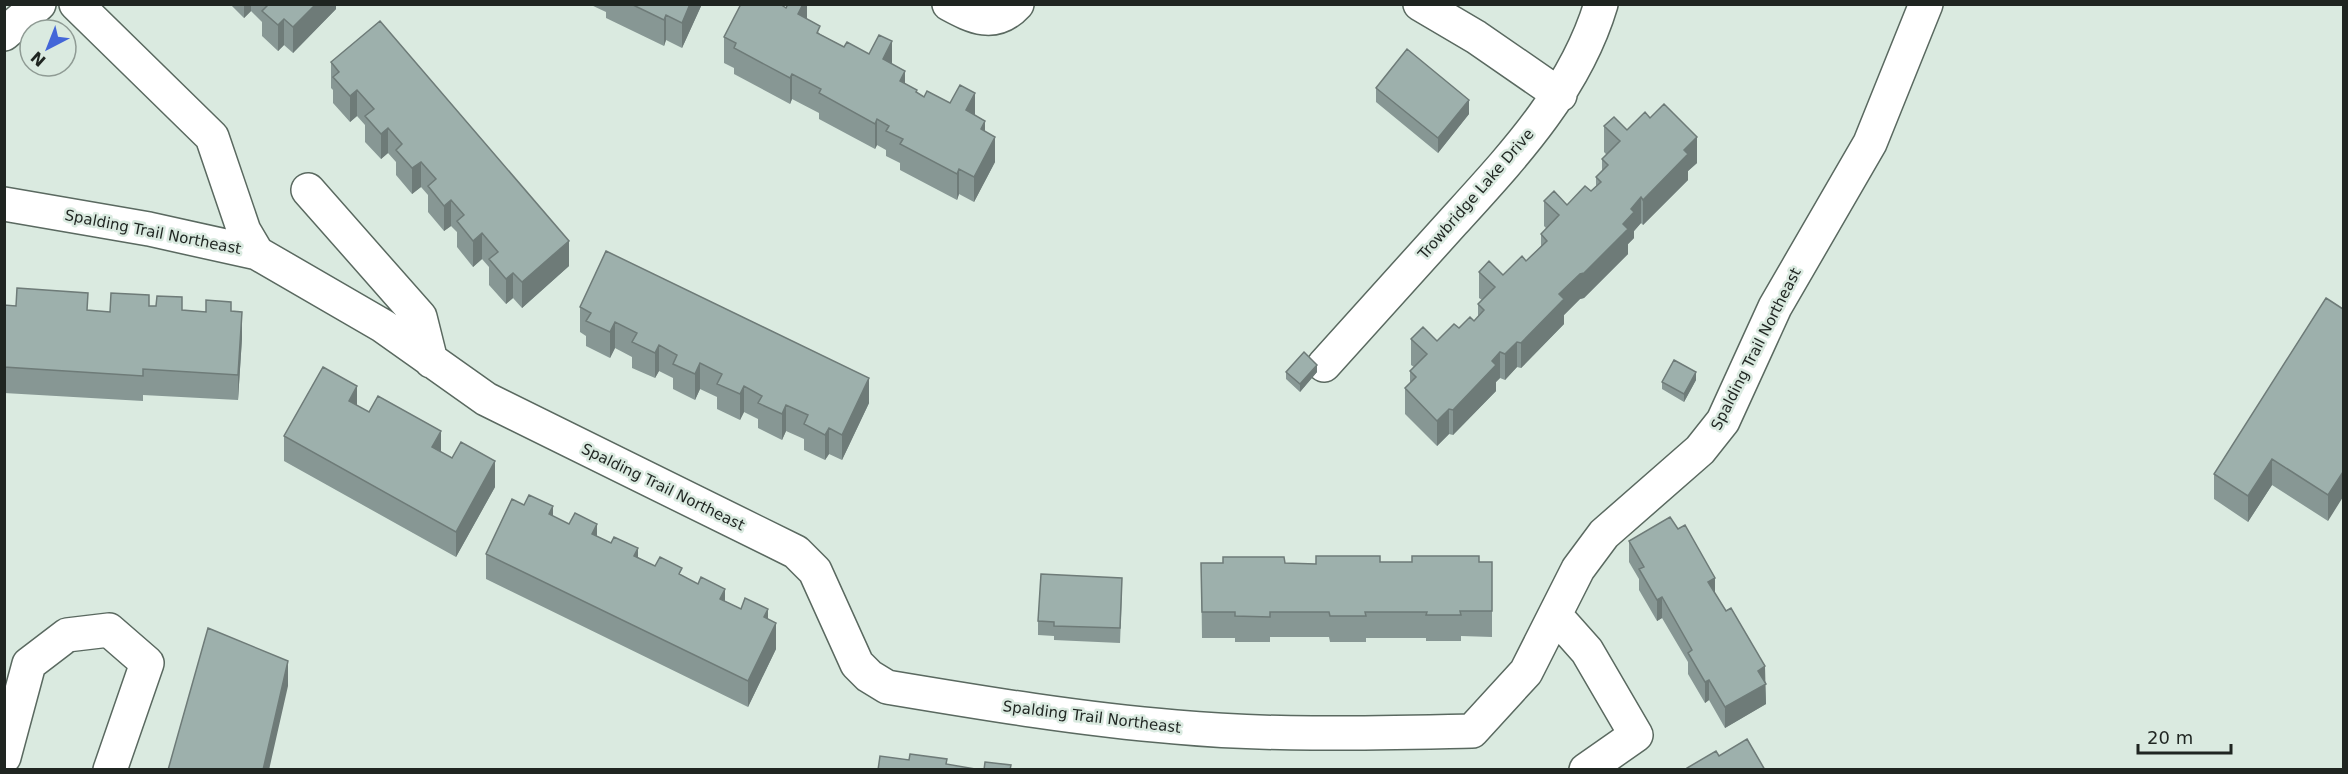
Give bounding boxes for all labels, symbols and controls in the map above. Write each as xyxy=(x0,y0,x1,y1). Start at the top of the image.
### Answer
north arrow xyxy=(18,18,78,78)
text: N xyxy=(27,47,50,70)
street label: Trowbridge Lake Drive xyxy=(1414,125,1538,264)
street label: Spalding Trail Northeast xyxy=(63,206,243,258)
street label: Spalding Trail Northeast xyxy=(1707,265,1805,433)
street label: Spalding Trail Northeast xyxy=(578,440,748,534)
street label: Spalding Trail Northeast xyxy=(1002,697,1182,737)
scale bar xyxy=(2138,717,2231,755)
text: 20 m xyxy=(2147,727,2193,748)

